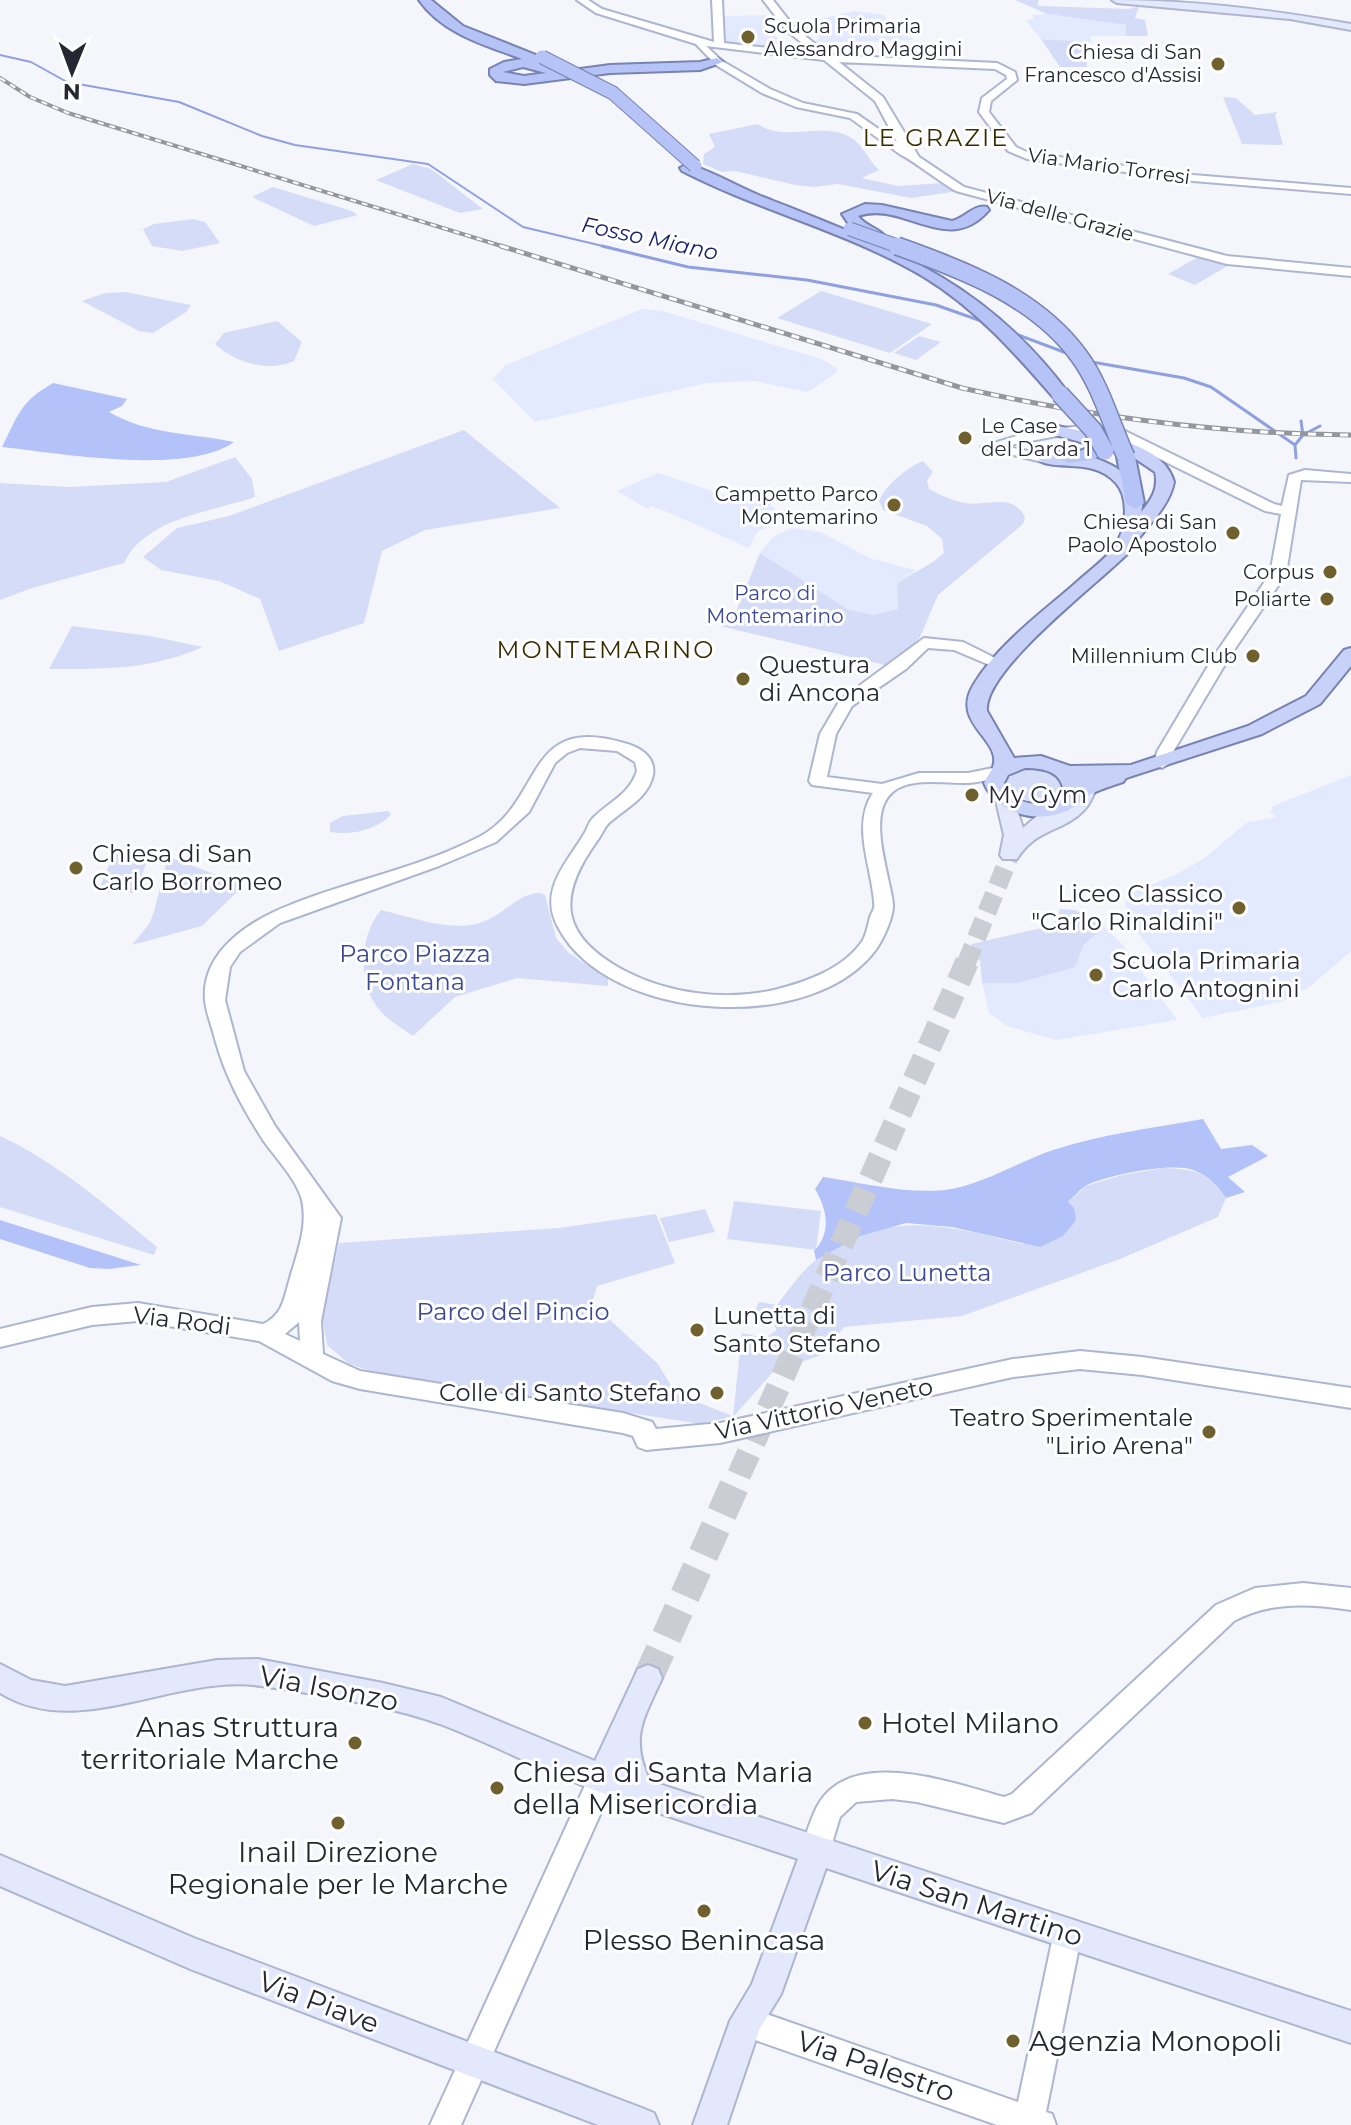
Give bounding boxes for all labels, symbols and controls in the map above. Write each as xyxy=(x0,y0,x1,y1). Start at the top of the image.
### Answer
place label: Scuola Primaria Alessandro Maggini xyxy=(764,14,962,61)
marker: Scuola Primaria Alessandro Maggini xyxy=(739,28,757,46)
north arrow xyxy=(32,32,112,112)
place label: Chiesa di San Francesco d'Assisi xyxy=(1024,40,1202,87)
marker: Chiesa di San Francesco d'Assisi xyxy=(1209,55,1227,73)
text: N xyxy=(63,78,81,105)
district label: LE GRAZIE xyxy=(863,123,1009,152)
street label: Via Mario Torresi xyxy=(1026,143,1192,189)
street label: Via delle Grazie xyxy=(984,184,1136,246)
water label: Fosso Miano xyxy=(579,211,721,266)
place label: Le Case del Darda 1 xyxy=(981,414,1091,461)
marker: Le Case del Darda 1 xyxy=(956,429,974,447)
place label: Campetto Parco Montemarino xyxy=(715,482,878,529)
marker: Campetto Parco Montemarino xyxy=(885,496,903,514)
place label: Chiesa di San Paolo Apostolo xyxy=(1067,510,1217,557)
marker: Chiesa di San Paolo Apostolo xyxy=(1224,524,1242,542)
place label: Corpus xyxy=(1243,560,1314,584)
marker: Corpus xyxy=(1321,563,1339,581)
park label: Parco di Montemarino xyxy=(706,581,844,628)
place label: Poliarte xyxy=(1234,587,1311,611)
marker: Poliarte xyxy=(1318,590,1336,608)
district label: MONTEMARINO xyxy=(497,635,715,664)
place label: Millennium Club xyxy=(1071,644,1237,668)
marker: Millennium Club xyxy=(1244,647,1262,665)
place label: Questura di Ancona xyxy=(759,650,880,707)
marker: Questura di Ancona xyxy=(734,670,752,688)
place label: My Gym xyxy=(988,780,1087,809)
marker: My Gym xyxy=(963,786,981,804)
place label: Chiesa di San Carlo Borromeo xyxy=(92,839,282,896)
marker: Chiesa di San Carlo Borromeo xyxy=(67,859,85,877)
place label: Liceo Classico "Carlo Rinaldini" xyxy=(1031,879,1223,936)
marker: Liceo Classico "Carlo Rinaldini" xyxy=(1230,899,1248,917)
park label: Parco Piazza Fontana xyxy=(339,939,491,996)
place label: Scuola Primaria Carlo Antognini xyxy=(1112,946,1301,1003)
marker: Scuola Primaria Carlo Antognini xyxy=(1087,966,1105,984)
park label: Parco Lunetta xyxy=(823,1258,991,1287)
park label: Parco del Pincio xyxy=(416,1297,610,1326)
street label: Via Rodi xyxy=(131,1300,233,1341)
place label: Lunetta di Santo Stefano xyxy=(713,1301,881,1358)
marker: Lunetta di Santo Stefano xyxy=(688,1321,706,1339)
street label: Via Vittorio Veneto xyxy=(712,1371,935,1446)
place label: Colle di Santo Stefano xyxy=(439,1378,701,1407)
marker: Colle di Santo Stefano xyxy=(708,1384,726,1402)
place label: Teatro Sperimentale "Lirio Arena" xyxy=(950,1403,1193,1460)
marker: Teatro Sperimentale "Lirio Arena" xyxy=(1200,1423,1218,1441)
street label: Via Isonzo xyxy=(257,1658,401,1718)
place label: Hotel Milano xyxy=(881,1706,1059,1740)
place label: Anas Struttura territoriale Marche xyxy=(81,1710,339,1776)
marker: Hotel Milano xyxy=(856,1714,874,1732)
marker: Anas Struttura territoriale Marche xyxy=(346,1734,364,1752)
place label: Chiesa di Santa Maria della Misericordia xyxy=(513,1755,813,1821)
marker: Chiesa di Santa Maria della Misericordia xyxy=(488,1779,506,1797)
marker: Inail Direzione Regionale per le Marche xyxy=(329,1814,347,1832)
place label: Inail Direzione Regionale per le Marche xyxy=(168,1835,508,1901)
street label: Via San Martino xyxy=(867,1853,1087,1953)
marker: Plesso Benincasa xyxy=(695,1902,713,1920)
place label: Plesso Benincasa xyxy=(583,1923,825,1957)
street label: Via Piave xyxy=(254,1964,384,2040)
street label: Via Palestro xyxy=(793,2023,959,2109)
place label: Agenzia Monopoli xyxy=(1029,2024,1282,2058)
marker: Agenzia Monopoli xyxy=(1004,2032,1022,2050)

